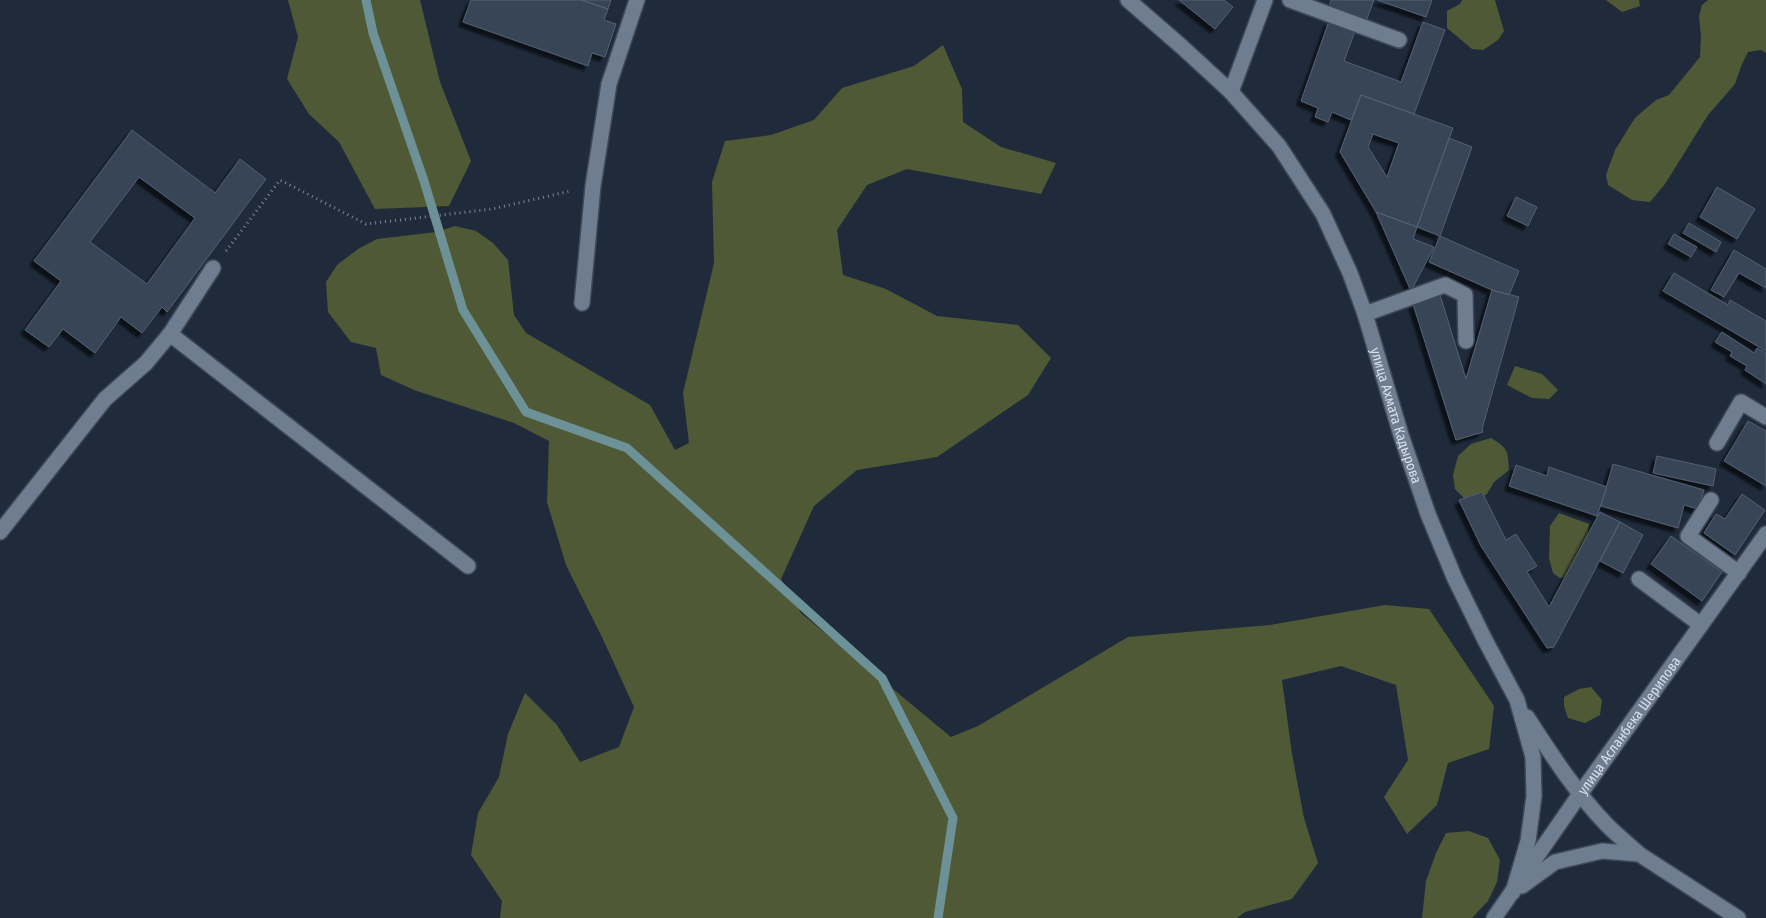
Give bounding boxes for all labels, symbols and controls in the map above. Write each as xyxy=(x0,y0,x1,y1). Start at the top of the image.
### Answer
street label: улица Ахмата Кадырова xyxy=(1366,346,1425,486)
street label: улица Асланбека Шерипова xyxy=(1574,653,1685,798)

